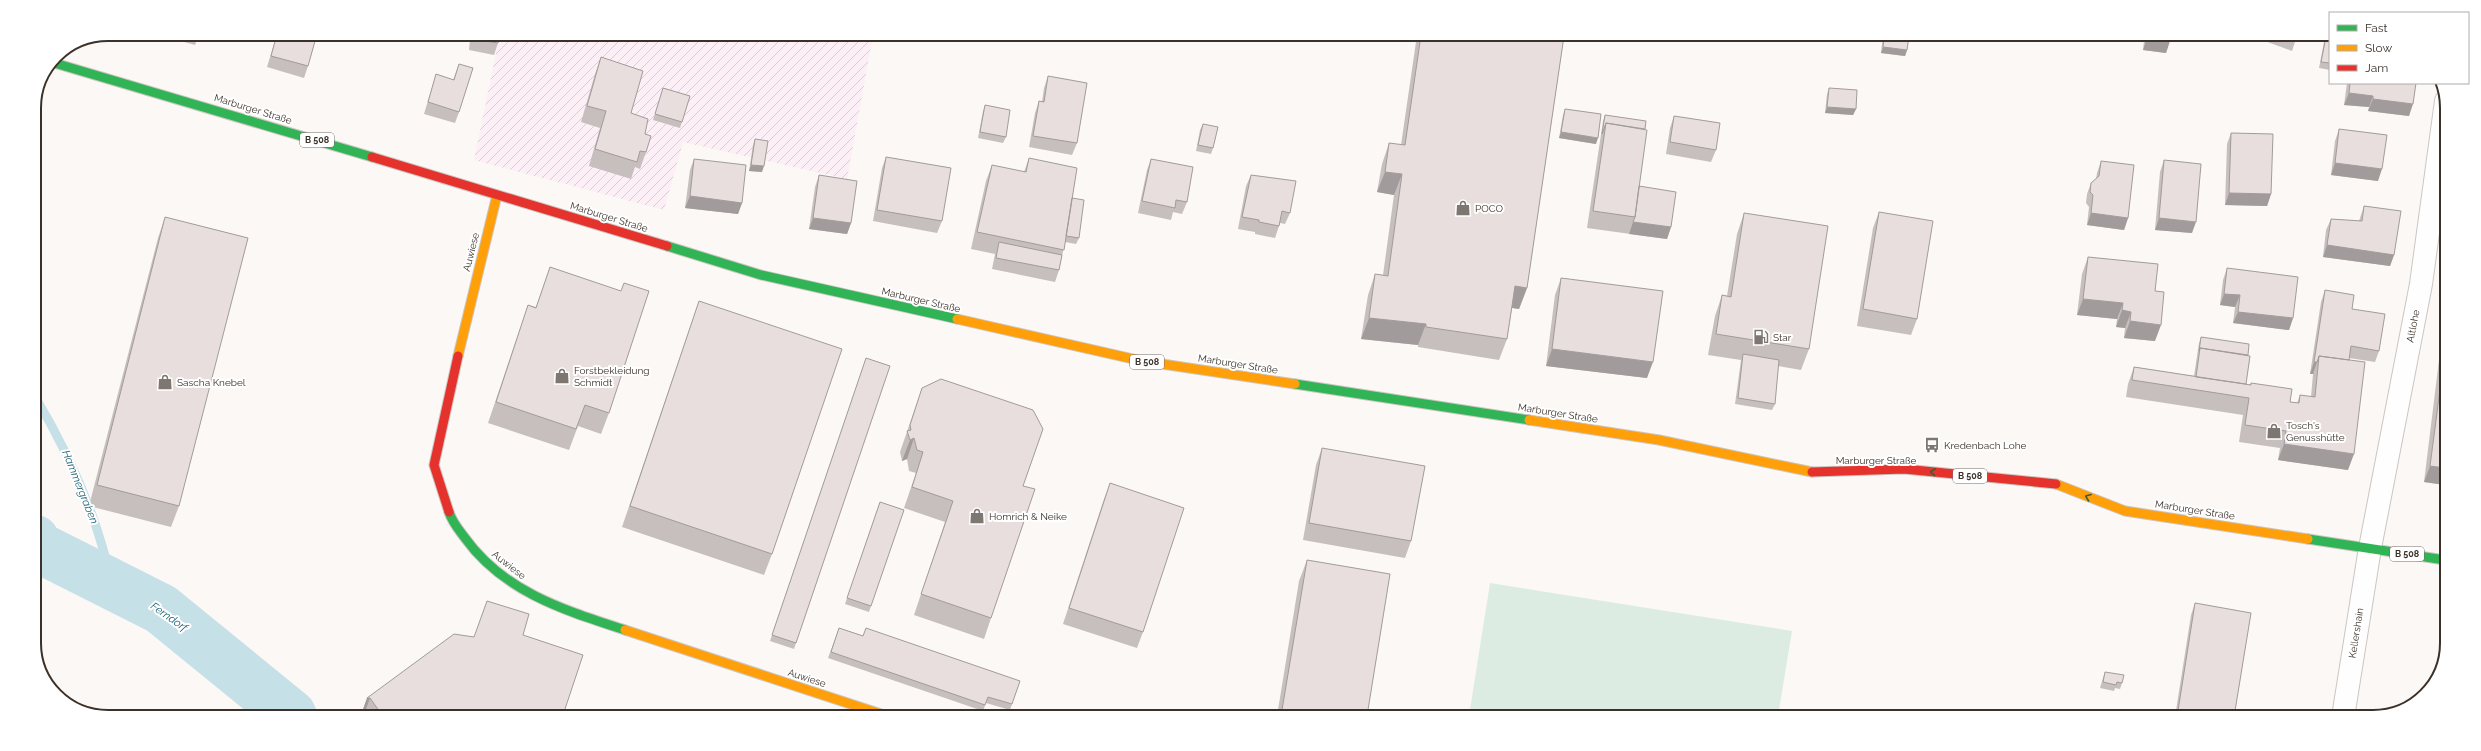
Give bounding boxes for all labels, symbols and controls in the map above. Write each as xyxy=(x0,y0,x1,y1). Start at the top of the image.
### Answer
legend xyxy=(2329,12,2469,84)
text: Fast xyxy=(2365,21,2388,35)
text: Slow xyxy=(2365,41,2392,55)
text: Jam xyxy=(2365,61,2388,75)
street label: Marburger Straße xyxy=(213,92,293,126)
road number: B 508 xyxy=(300,133,334,147)
shop icon: POCO xyxy=(1454,199,1472,217)
street label: Marburger Straße xyxy=(569,200,649,234)
place label: POCO xyxy=(1475,203,1504,214)
street label: Auwiese xyxy=(461,231,481,272)
street label: Marburger Straße xyxy=(880,286,962,314)
street label: Altlohe xyxy=(2404,309,2422,343)
fuel station icon: Star xyxy=(1752,328,1770,346)
place label: Star xyxy=(1773,332,1792,343)
street label: Marburger Straße xyxy=(1197,352,1279,376)
road number: B 508 xyxy=(1130,355,1164,369)
place label: Forstbekleidung Schmidt xyxy=(574,365,649,388)
shop icon: Forstbekleidung Schmidt xyxy=(553,367,571,385)
shop icon: Sascha Knebel xyxy=(156,373,174,391)
place label: Sascha Knebel xyxy=(177,377,246,388)
street label: Marburger Straße xyxy=(1517,401,1599,425)
place label: Tosch's Genusshütte xyxy=(2286,420,2345,443)
shop icon: Tosch's Genusshütte xyxy=(2265,422,2283,440)
bus stop icon: Kredenbach Lohe xyxy=(1923,436,1941,454)
place label: Kredenbach Lohe xyxy=(1944,440,2027,451)
water label: Hammergraben xyxy=(59,448,101,526)
street label: Marburger Straße xyxy=(1836,455,1916,466)
one-way arrow xyxy=(1930,468,1936,477)
road number: B 508 xyxy=(1953,469,1987,483)
one-way arrow xyxy=(2085,494,2092,502)
street label: Marburger Straße xyxy=(2154,498,2236,522)
shop icon: Homrich & Neike xyxy=(968,507,986,525)
place label: Homrich & Neike xyxy=(989,511,1067,522)
road number: B 508 xyxy=(2390,547,2424,561)
street label: Auwiese xyxy=(490,549,528,582)
water label: Ferndorf xyxy=(148,600,191,635)
street label: Kellershain xyxy=(2347,607,2365,659)
street label: Auwiese xyxy=(787,667,828,689)

